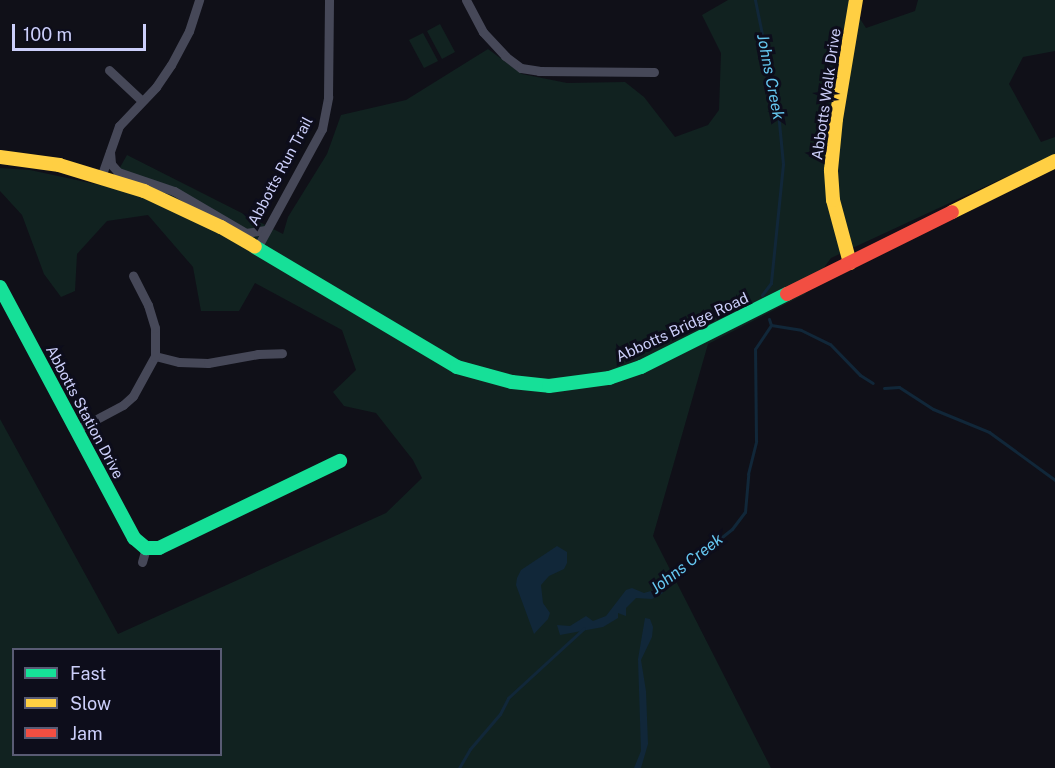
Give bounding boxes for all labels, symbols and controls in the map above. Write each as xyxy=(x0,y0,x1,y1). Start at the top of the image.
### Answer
scale bar xyxy=(15,12,148,50)
text: 100 m xyxy=(23,24,72,45)
street label: Abbotts Walk Drive xyxy=(808,27,844,161)
water label: Johns Creek xyxy=(752,33,788,121)
street label: Abbotts Run Trail xyxy=(244,114,316,228)
street label: Abbotts Bridge Road xyxy=(613,288,751,366)
street label: Abbotts Station Drive xyxy=(42,342,128,482)
water label: Johns Creek xyxy=(647,530,727,598)
legend xyxy=(12,648,222,756)
text: Fast xyxy=(70,663,106,684)
text: Slow xyxy=(70,693,111,714)
text: Jam xyxy=(70,723,103,744)

